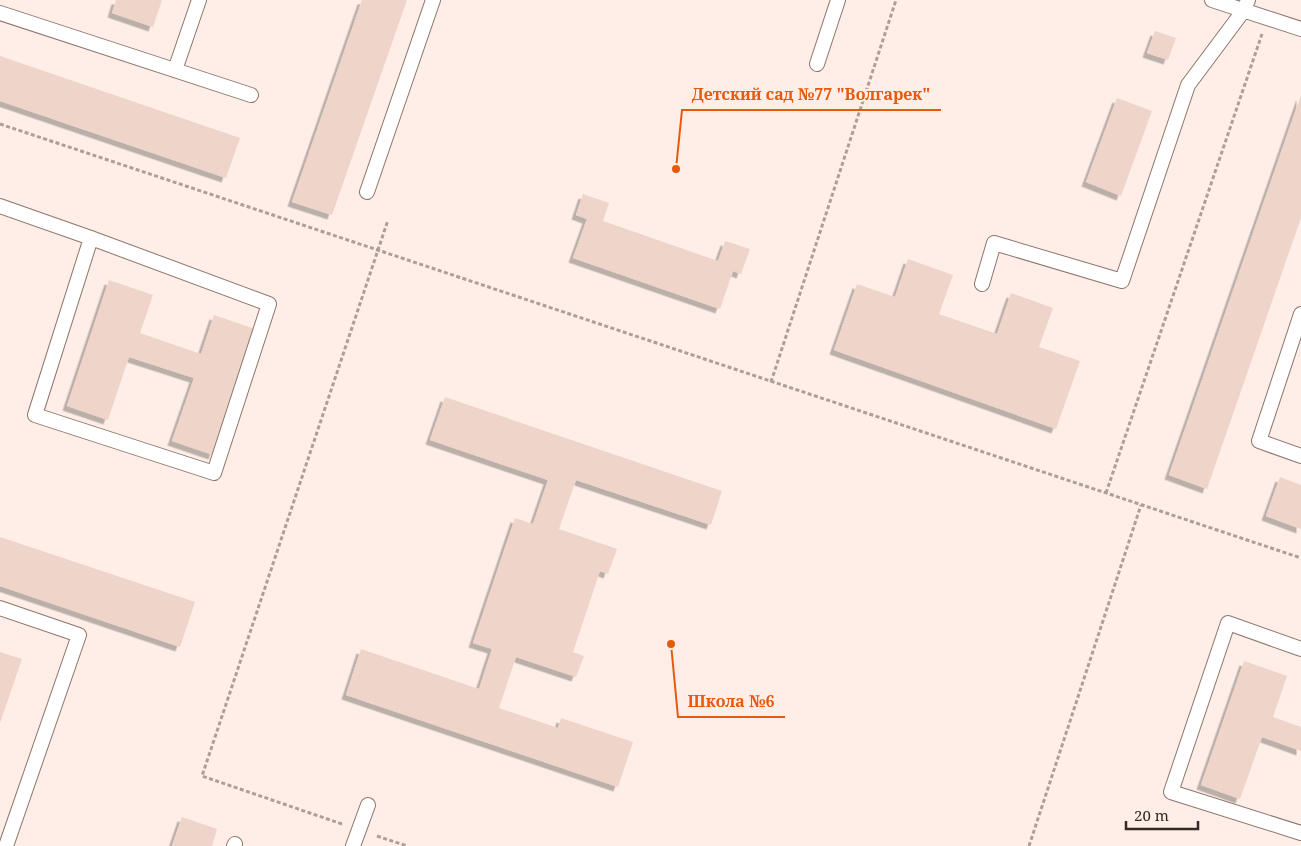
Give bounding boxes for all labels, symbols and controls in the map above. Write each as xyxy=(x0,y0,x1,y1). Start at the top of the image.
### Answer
callout: Детский сад №77 "Волгарек" xyxy=(682,79,941,110)
text: Детский сад №77 "Волгарек" xyxy=(692,83,930,105)
callout: Школа №6 xyxy=(678,686,785,717)
text: Школа №6 xyxy=(688,690,774,712)
scale bar xyxy=(1126,798,1198,830)
text: 20 m xyxy=(1134,805,1169,825)

